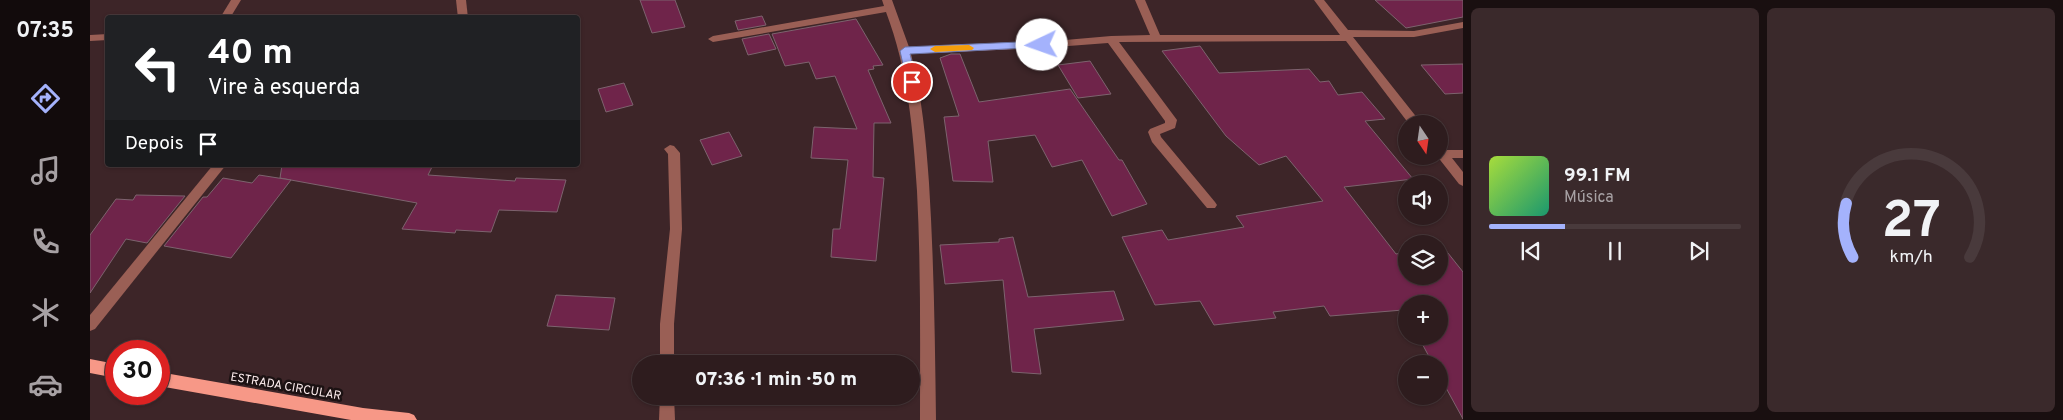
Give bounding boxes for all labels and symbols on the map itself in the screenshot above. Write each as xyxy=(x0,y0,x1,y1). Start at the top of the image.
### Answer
position arrow xyxy=(1015,18,1067,70)
pin xyxy=(891,61,933,103)
north arrow xyxy=(1398,115,1448,165)
speed limit sign: 30 xyxy=(105,340,170,405)
street label: ESTRADA CIRCULAR xyxy=(229,369,343,405)

